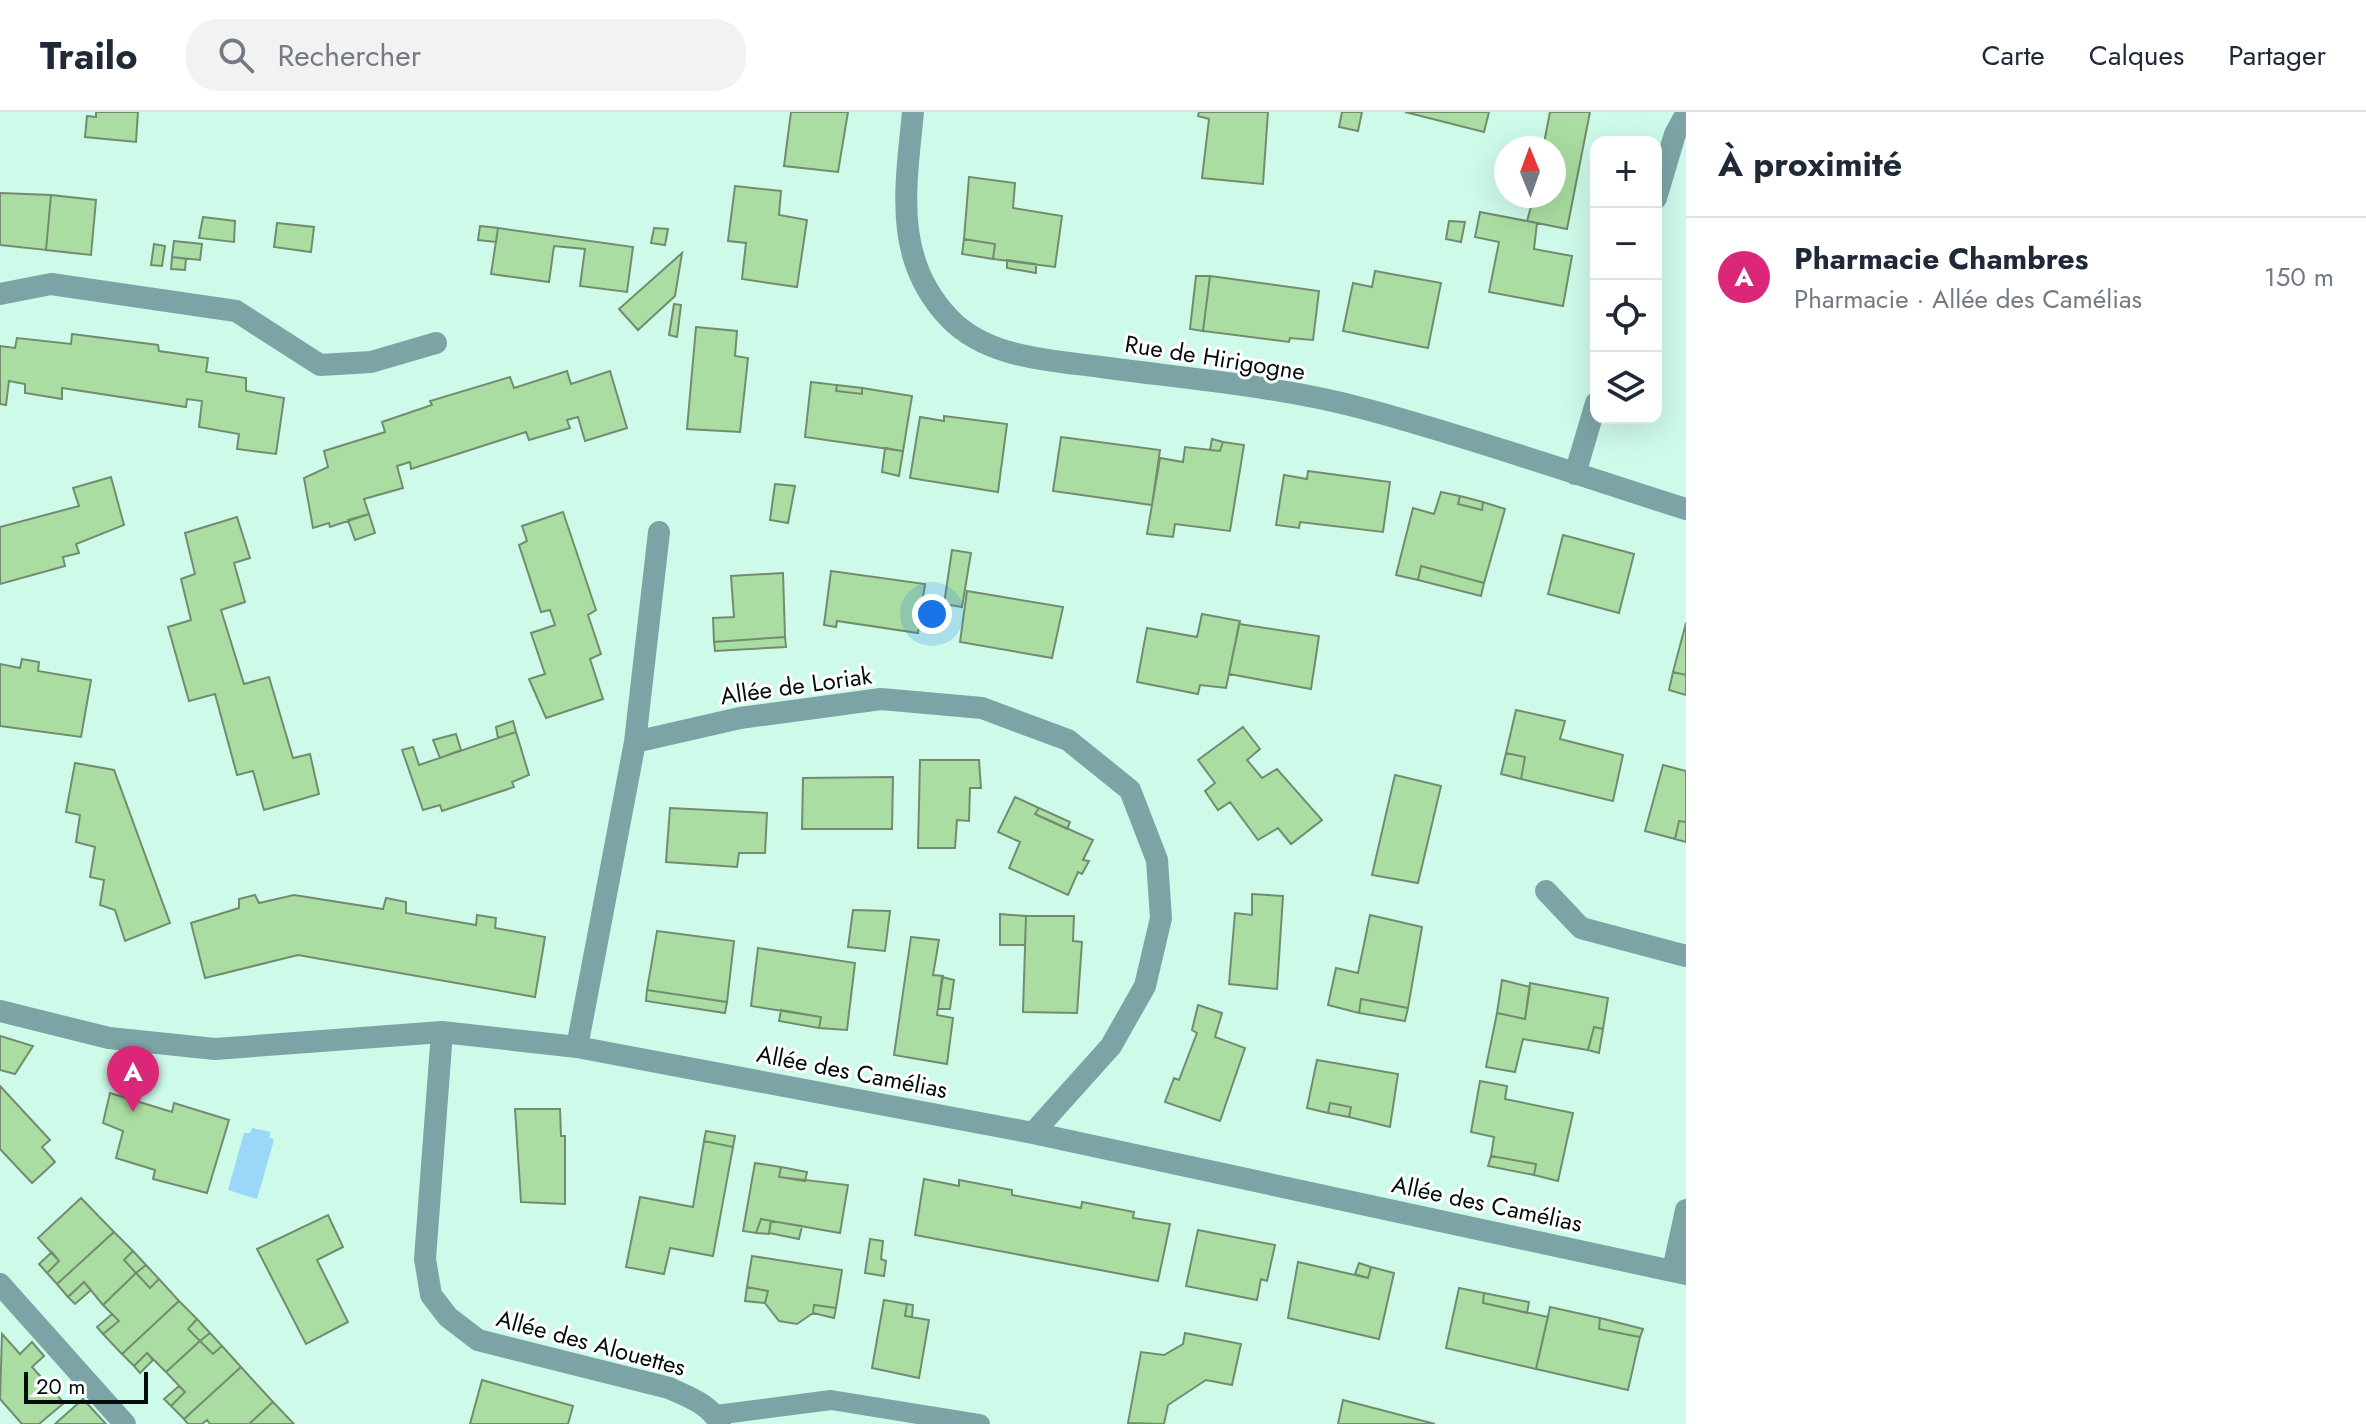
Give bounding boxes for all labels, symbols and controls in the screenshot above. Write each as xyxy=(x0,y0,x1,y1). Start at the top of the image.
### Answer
search box xyxy=(186,19,746,91)
text: Trailo xyxy=(40,28,138,83)
icon: search xyxy=(214,33,258,77)
text: Rechercher xyxy=(278,34,421,77)
text: Carte xyxy=(1981,35,2045,76)
text: Calques xyxy=(2089,35,2184,76)
text: Partager xyxy=(2228,35,2326,76)
north arrow xyxy=(1494,136,1566,208)
map controls xyxy=(1590,136,1662,424)
button: + xyxy=(1590,136,1662,208)
text: À proximité xyxy=(1718,140,1902,189)
button: − xyxy=(1590,208,1662,280)
text: Pharmacie Chambres xyxy=(1794,237,2088,280)
text: A xyxy=(1734,258,1754,296)
text: 150 m xyxy=(2264,258,2334,296)
button: locate xyxy=(1590,280,1662,352)
text: Pharmacie · Allée des Camélias xyxy=(1794,280,2142,318)
street label: Rue de Hirigogne xyxy=(1122,326,1308,389)
button: layers xyxy=(1590,352,1662,424)
your location xyxy=(912,594,952,634)
street label: Allée de Loriak xyxy=(718,658,874,713)
street label: Allée des Camélias xyxy=(754,1036,951,1107)
pin: A xyxy=(107,1046,159,1112)
street label: Allée des Camélias xyxy=(1389,1166,1586,1241)
street label: Allée des Alouettes xyxy=(493,1300,690,1385)
scale bar xyxy=(24,1368,148,1404)
text: 20 m xyxy=(36,1370,85,1402)

